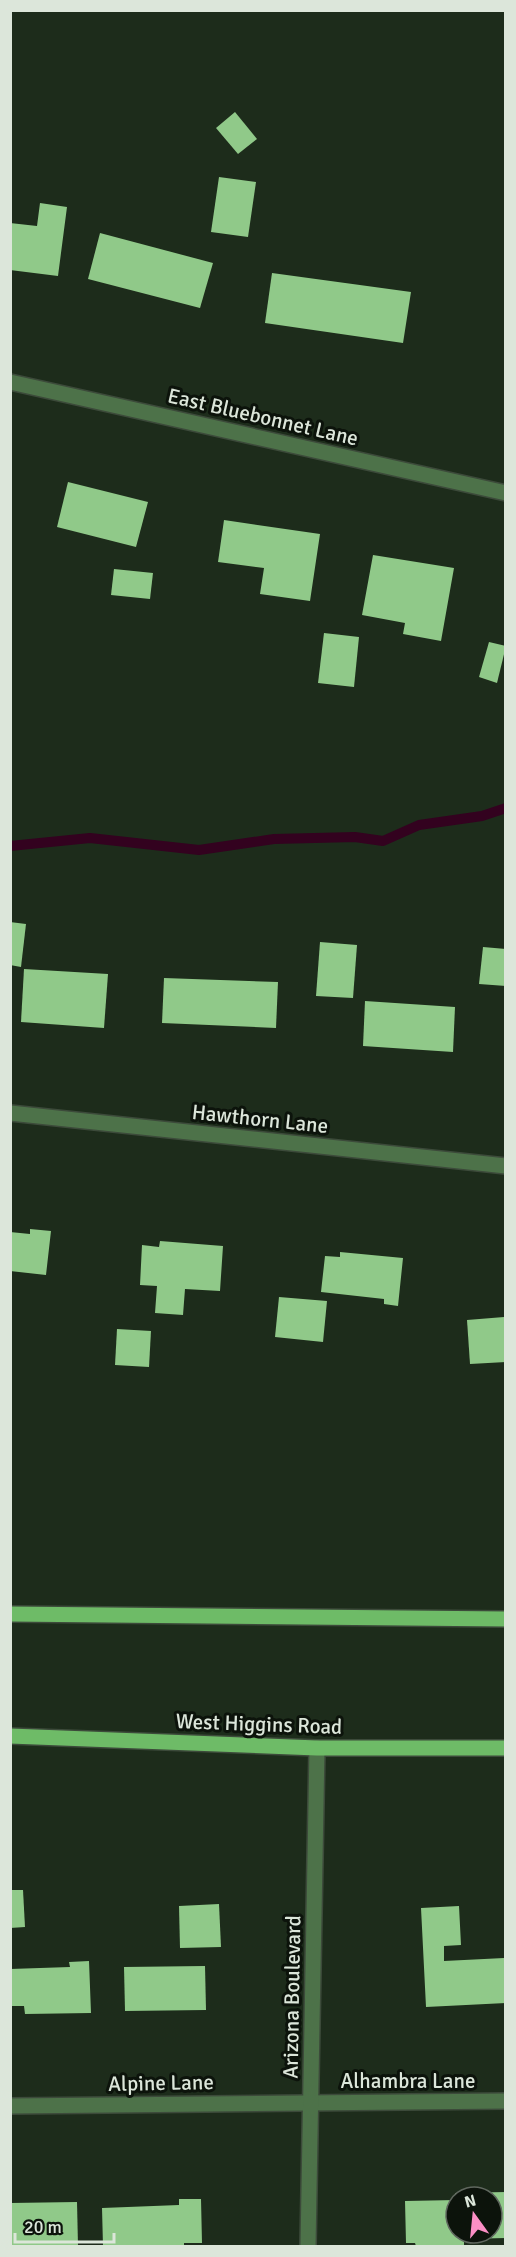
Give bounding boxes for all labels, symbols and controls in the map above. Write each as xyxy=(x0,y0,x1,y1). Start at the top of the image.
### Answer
street label: East Bluebonnet Lane xyxy=(165,382,361,452)
street label: Hawthorn Lane xyxy=(191,1099,329,1139)
street label: West Higgins Road xyxy=(175,1708,343,1740)
street label: Arizona Boulevard xyxy=(278,1915,306,2079)
street label: Alhambra Lane xyxy=(341,2068,475,2094)
street label: Alpine Lane xyxy=(108,2069,214,2097)
north arrow xyxy=(444,2185,504,2245)
text: N xyxy=(462,2190,478,2213)
scale bar xyxy=(15,2206,114,2244)
text: 20 m xyxy=(24,2216,62,2238)

